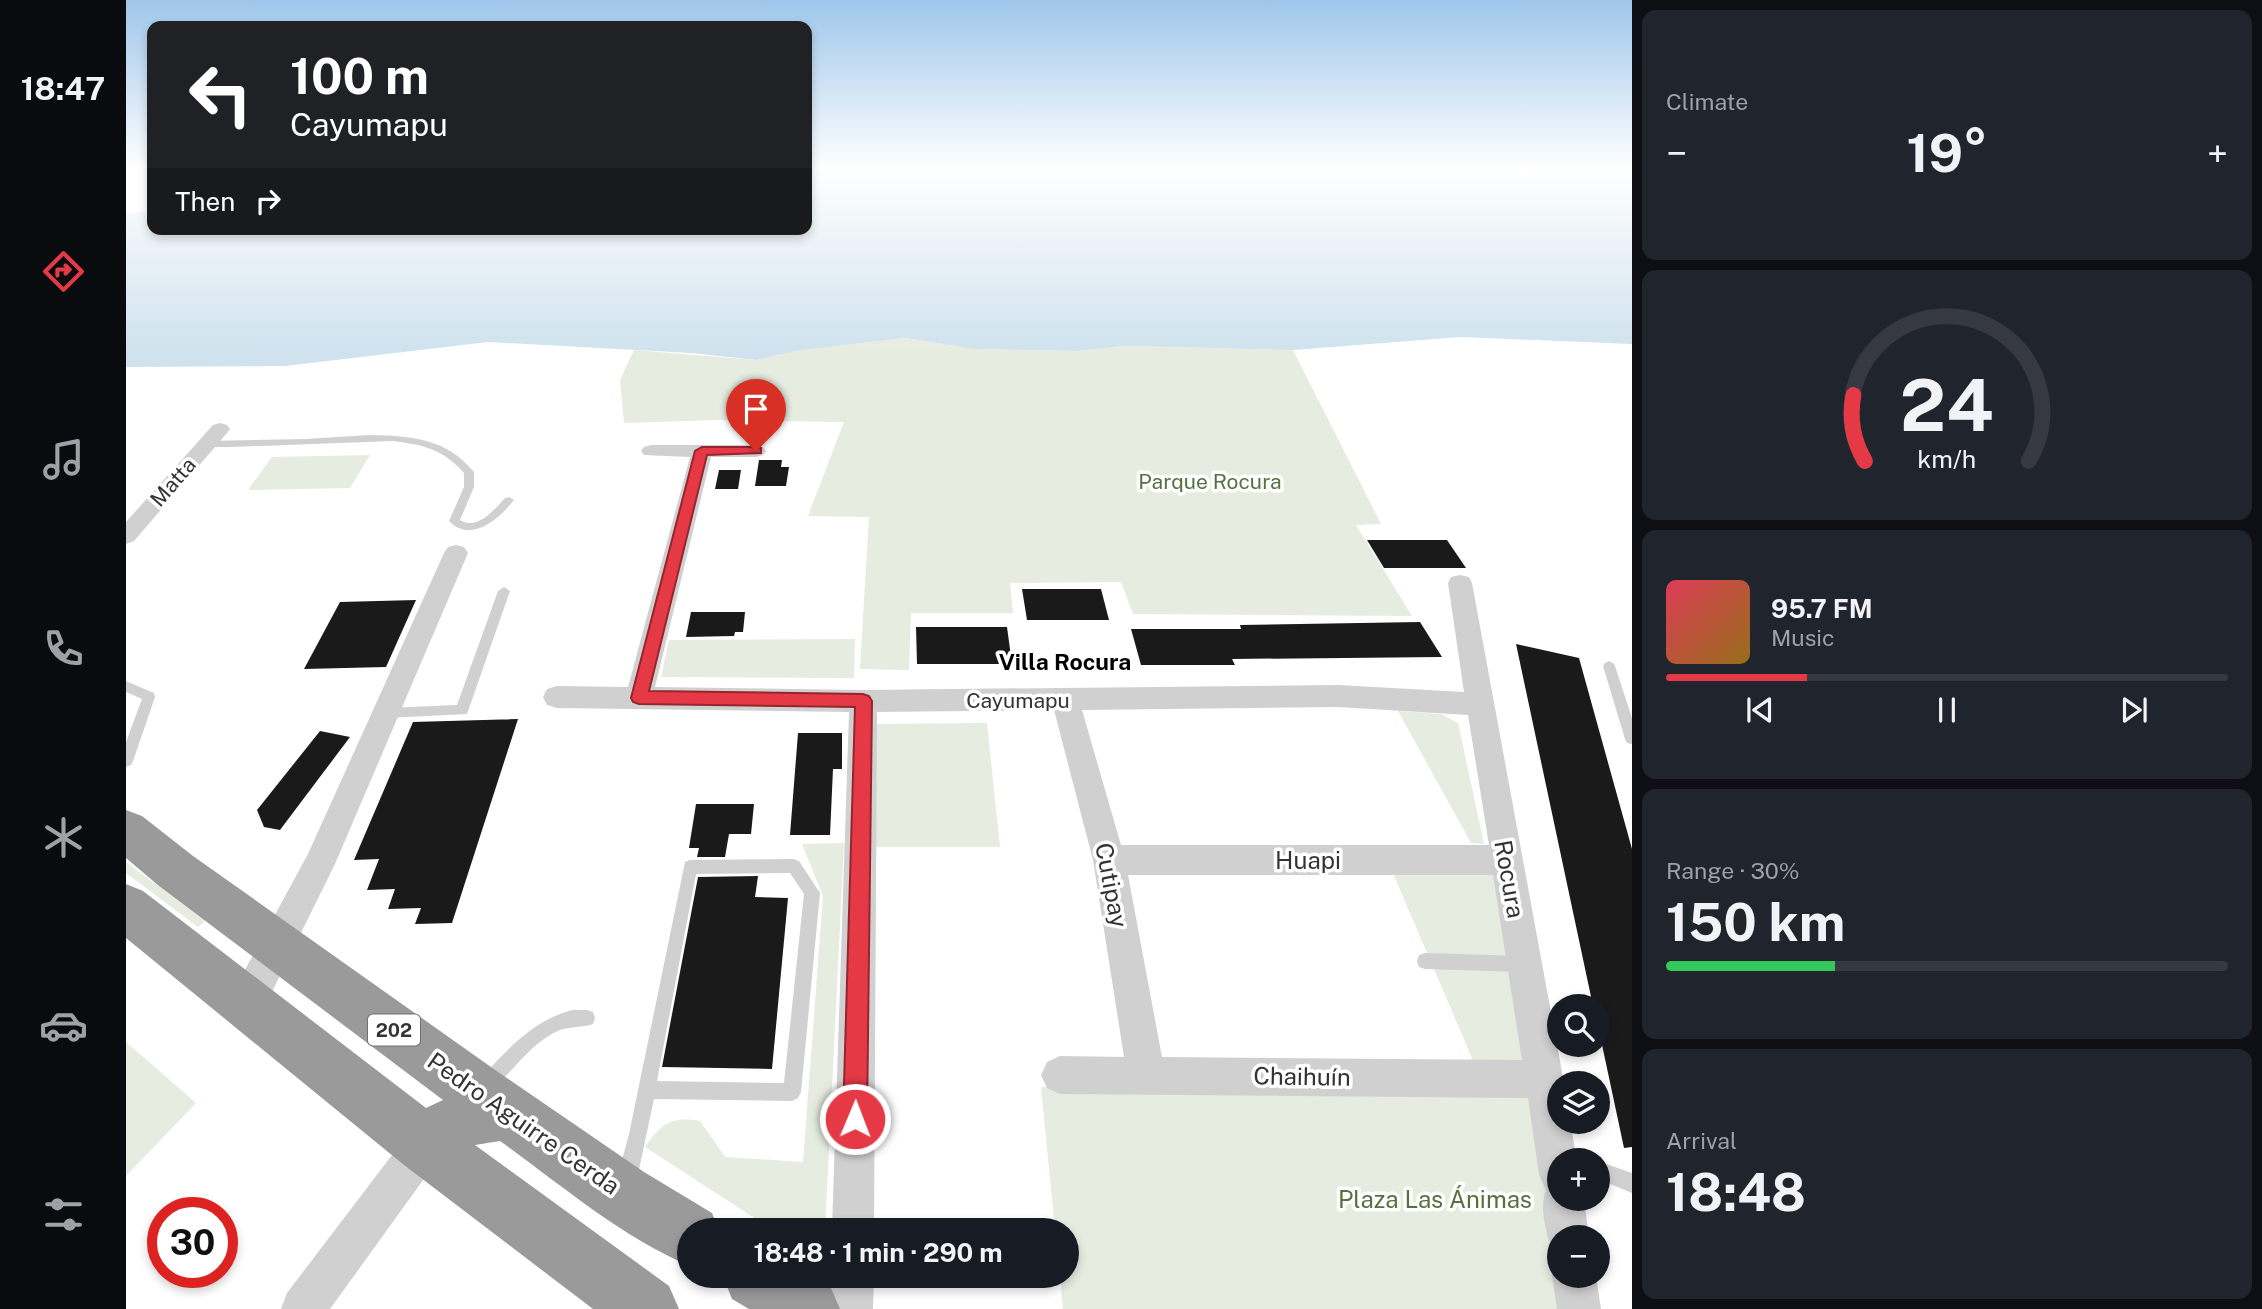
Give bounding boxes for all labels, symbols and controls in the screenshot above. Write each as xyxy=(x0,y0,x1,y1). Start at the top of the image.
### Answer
text: 100 m xyxy=(290,47,429,105)
icon: left xyxy=(175,49,266,140)
text: 18:47 xyxy=(21,70,105,107)
text: Climate xyxy=(1666,88,1748,115)
text: Cayumapu xyxy=(290,106,448,143)
text: 19° xyxy=(1906,123,1988,184)
text: − xyxy=(1666,131,1687,176)
text: + xyxy=(2207,131,2228,176)
icon: right xyxy=(249,182,287,220)
text: Then xyxy=(175,186,235,217)
icon: directions xyxy=(39,247,88,296)
text: 24 xyxy=(1900,362,1994,447)
pin xyxy=(726,379,786,451)
icon: arrive xyxy=(737,390,775,428)
icon: music xyxy=(39,435,88,484)
text: km/h xyxy=(1918,443,1976,473)
street label: Matta xyxy=(145,452,201,512)
park label: Parque Rocura xyxy=(1138,469,1282,494)
text: 95.7 FM xyxy=(1771,593,1873,624)
icon: phone xyxy=(39,624,88,673)
text: Music xyxy=(1771,624,1835,651)
district label: Villa Rocura xyxy=(999,648,1131,675)
street label: Cayumapu xyxy=(966,688,1070,713)
icon: previous xyxy=(1741,691,1779,729)
icon: pause xyxy=(1928,691,1966,729)
icon: next xyxy=(2115,691,2153,729)
icon: climate xyxy=(39,813,88,862)
street label: Rocura xyxy=(1489,838,1531,920)
street label: Cutipay xyxy=(1090,840,1134,930)
street label: Huapi xyxy=(1275,846,1341,874)
text: Range · 30% xyxy=(1666,857,1800,884)
text: 150 km xyxy=(1666,892,1845,953)
map controls xyxy=(1547,994,1610,1288)
button: search xyxy=(1547,994,1610,1057)
icon: car xyxy=(39,1001,88,1050)
road number: 202 xyxy=(368,1014,420,1046)
street label: Pedro Aguirre Cerda xyxy=(423,1046,625,1200)
street label: Chaihuín xyxy=(1253,1061,1351,1091)
button: layers xyxy=(1547,1071,1610,1134)
position arrow xyxy=(818,1082,892,1156)
text: Arrival xyxy=(1666,1127,1737,1154)
button: + xyxy=(1547,1148,1610,1211)
text: 18:48 xyxy=(1666,1162,1806,1223)
park label: Plaza Las Ánimas xyxy=(1338,1185,1532,1213)
icon: filters xyxy=(39,1190,88,1239)
speed limit sign: 30 xyxy=(147,1197,238,1288)
button: − xyxy=(1547,1225,1610,1288)
text: 18:48 · 1 min · 290 m xyxy=(754,1237,1002,1268)

